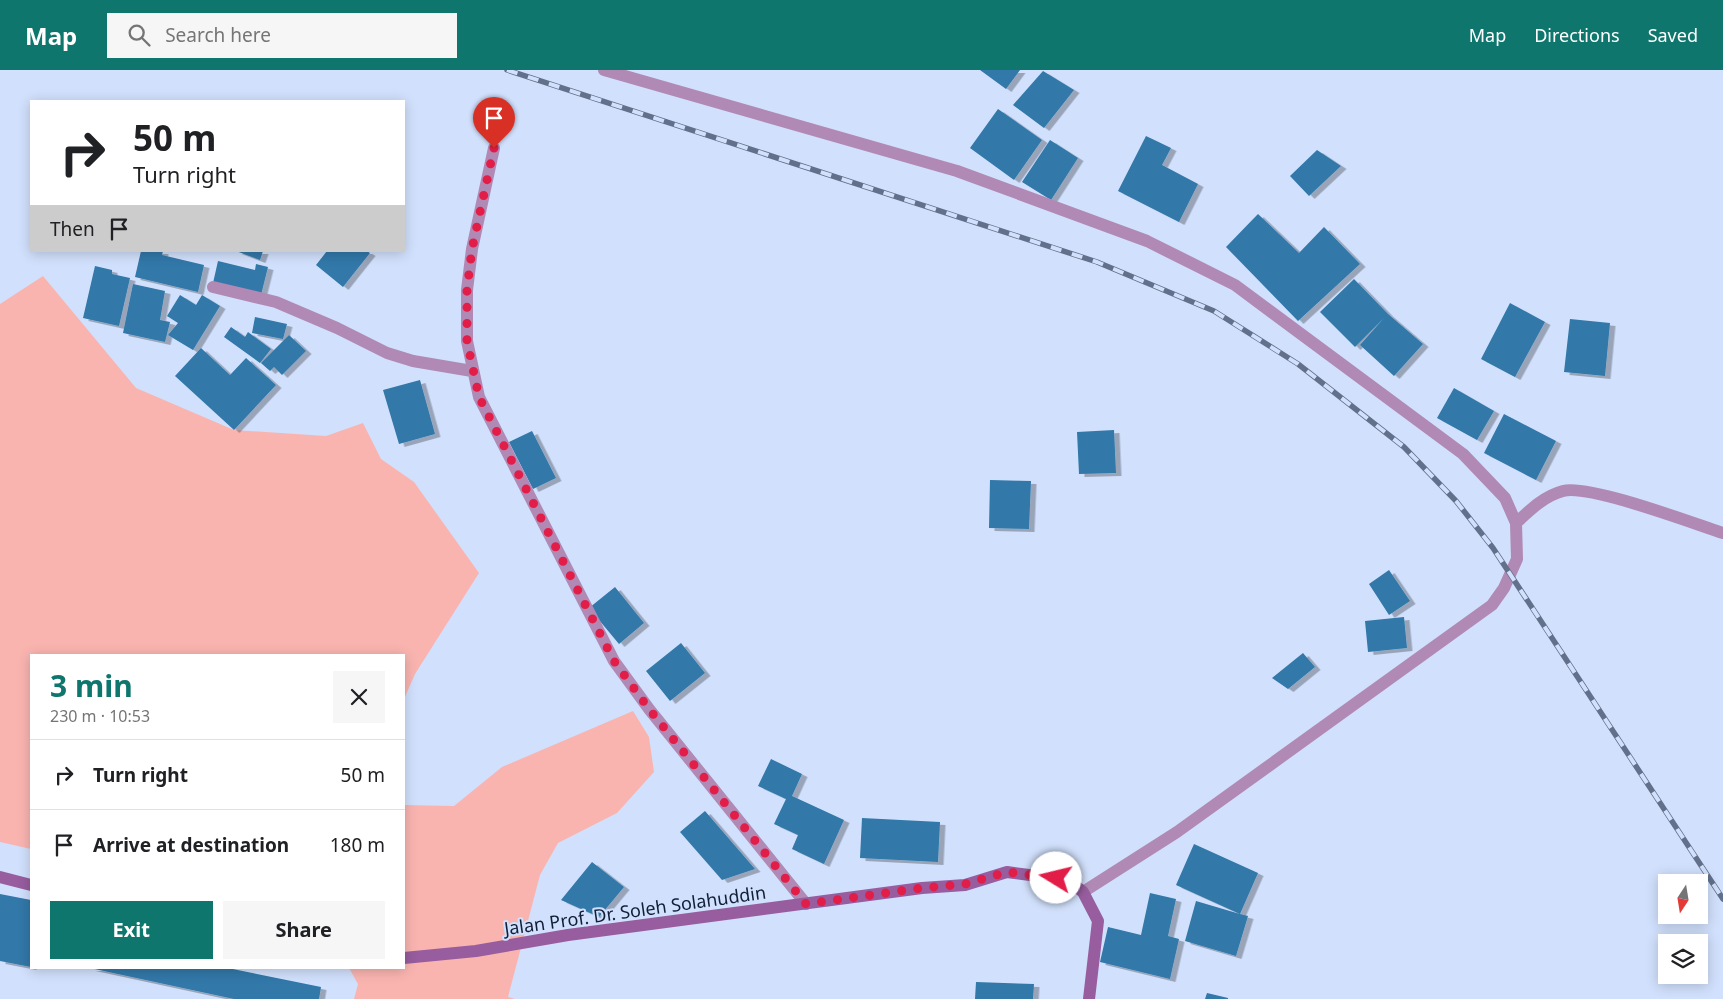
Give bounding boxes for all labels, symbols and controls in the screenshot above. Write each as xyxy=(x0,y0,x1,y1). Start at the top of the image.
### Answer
search box xyxy=(107,13,457,58)
text: Map xyxy=(25,19,77,52)
icon: search xyxy=(125,21,153,49)
text: Search here xyxy=(165,22,271,48)
text: Map xyxy=(1469,23,1506,47)
text: Directions xyxy=(1534,23,1620,47)
text: Saved xyxy=(1648,23,1698,47)
pin xyxy=(473,97,515,148)
icon: arrive xyxy=(480,104,508,132)
text: 50 m xyxy=(133,114,216,161)
icon: right xyxy=(50,120,115,185)
text: Turn right xyxy=(133,159,236,189)
icon: arrive xyxy=(105,215,133,243)
text: Then xyxy=(50,216,95,242)
text: 3 min xyxy=(50,665,133,706)
button: close xyxy=(333,671,385,723)
text: 230 m · 10:53 xyxy=(50,705,150,727)
icon: right xyxy=(50,761,78,789)
text: Turn right xyxy=(93,762,188,788)
text: 50 m xyxy=(341,762,385,788)
icon: arrive xyxy=(50,831,78,859)
text: Arrive at destination xyxy=(93,832,289,858)
text: 180 m xyxy=(330,832,385,858)
position arrow xyxy=(1029,851,1081,903)
north arrow xyxy=(1658,874,1708,924)
map controls xyxy=(1658,874,1708,984)
street label: Jalan Prof. Dr. Soleh Solahuddin xyxy=(501,880,767,941)
button: Exit xyxy=(50,901,213,959)
button: Share xyxy=(223,901,385,959)
button: layers xyxy=(1658,934,1708,984)

